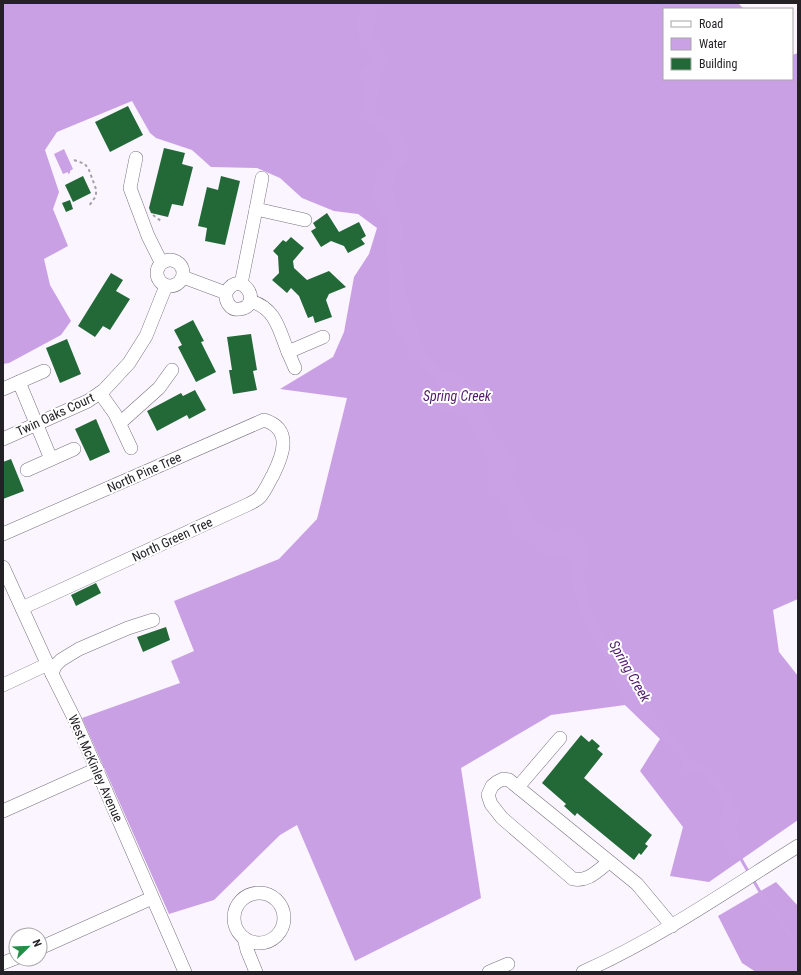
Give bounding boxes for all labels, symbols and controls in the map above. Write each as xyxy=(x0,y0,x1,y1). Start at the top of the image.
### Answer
legend xyxy=(663,8,793,80)
text: Road xyxy=(699,17,723,31)
text: Water xyxy=(699,37,727,51)
text: Building xyxy=(699,57,737,71)
water label: Spring Creek xyxy=(423,388,492,404)
street label: Twin Oaks Court xyxy=(14,390,97,439)
street label: North Pine Tree xyxy=(105,449,184,495)
street label: North Green Tree xyxy=(130,514,215,565)
water label: Spring Creek xyxy=(606,638,654,705)
street label: West McKinley Avenue xyxy=(65,712,126,824)
north arrow xyxy=(8,927,48,967)
text: N xyxy=(29,938,44,949)

